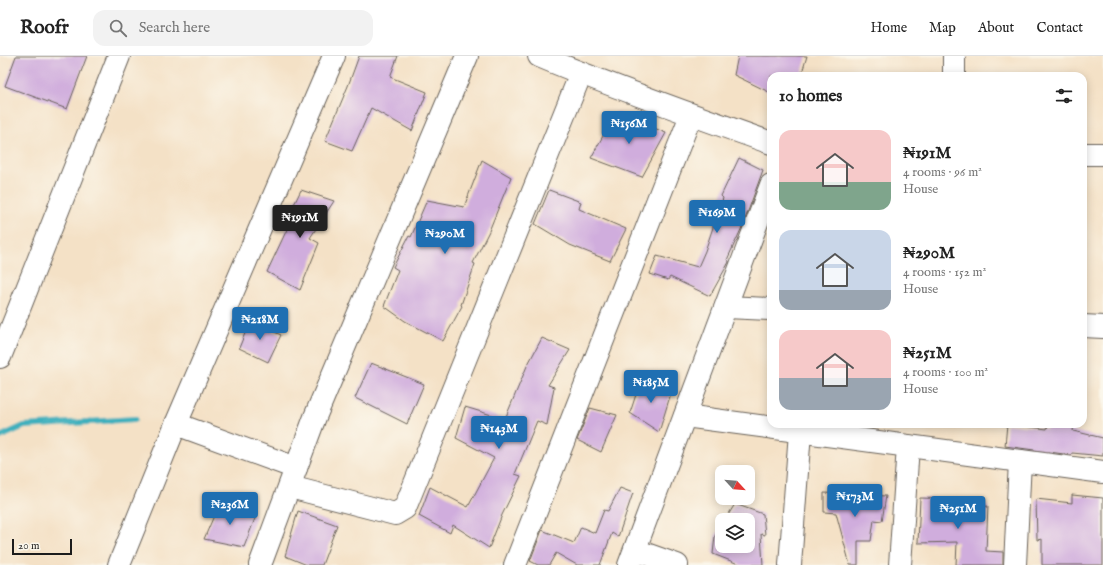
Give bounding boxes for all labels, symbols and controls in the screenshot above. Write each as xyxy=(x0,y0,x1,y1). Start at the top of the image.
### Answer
search box xyxy=(93,10,373,46)
text: Roofr xyxy=(20,16,69,40)
icon: search xyxy=(107,17,129,39)
text: Search here xyxy=(139,18,210,37)
text: Home xyxy=(871,19,907,37)
text: Map xyxy=(929,19,956,37)
text: About xyxy=(978,19,1014,37)
text: Contact xyxy=(1036,19,1083,37)
icon: filters xyxy=(1053,85,1075,107)
text: 10 homes xyxy=(779,86,842,107)
pin: ₦156M xyxy=(601,111,657,145)
text: ₦156M xyxy=(611,115,647,132)
text: ₦191M xyxy=(903,143,951,164)
icon: home xyxy=(811,146,859,194)
text: 4 rooms · 96 m² xyxy=(903,164,982,181)
text: House xyxy=(903,181,938,198)
pin: ₦169M xyxy=(689,200,745,234)
text: ₦169M xyxy=(698,204,736,221)
pin: ₦191M xyxy=(272,205,328,239)
text: ₦191M xyxy=(282,209,318,226)
pin: ₦290M xyxy=(417,221,473,255)
text: ₦290M xyxy=(425,225,465,242)
text: ₦290M xyxy=(903,243,955,264)
icon: home xyxy=(811,246,859,294)
text: 4 rooms · 152 m² xyxy=(903,264,986,281)
text: House xyxy=(903,281,938,298)
pin: ₦218M xyxy=(232,307,288,341)
text: ₦218M xyxy=(241,311,279,328)
text: ₦251M xyxy=(903,343,952,364)
icon: home xyxy=(811,346,859,394)
text: 4 rooms · 100 m² xyxy=(903,364,988,381)
pin: ₦185M xyxy=(623,370,679,404)
text: ₦185M xyxy=(633,374,669,391)
text: House xyxy=(903,381,938,398)
pin: ₦143M xyxy=(471,416,527,450)
text: ₦143M xyxy=(480,420,518,437)
north arrow xyxy=(715,465,755,505)
map controls xyxy=(715,465,755,553)
pin: ₦173M xyxy=(827,484,883,518)
text: ₦173M xyxy=(836,488,874,505)
pin: ₦236M xyxy=(202,492,258,526)
text: ₦236M xyxy=(211,496,249,513)
pin: ₦251M xyxy=(930,496,986,530)
text: ₦251M xyxy=(939,500,977,517)
button: layers xyxy=(715,513,755,553)
scale bar xyxy=(12,537,72,556)
text: 20 m xyxy=(18,539,39,553)

